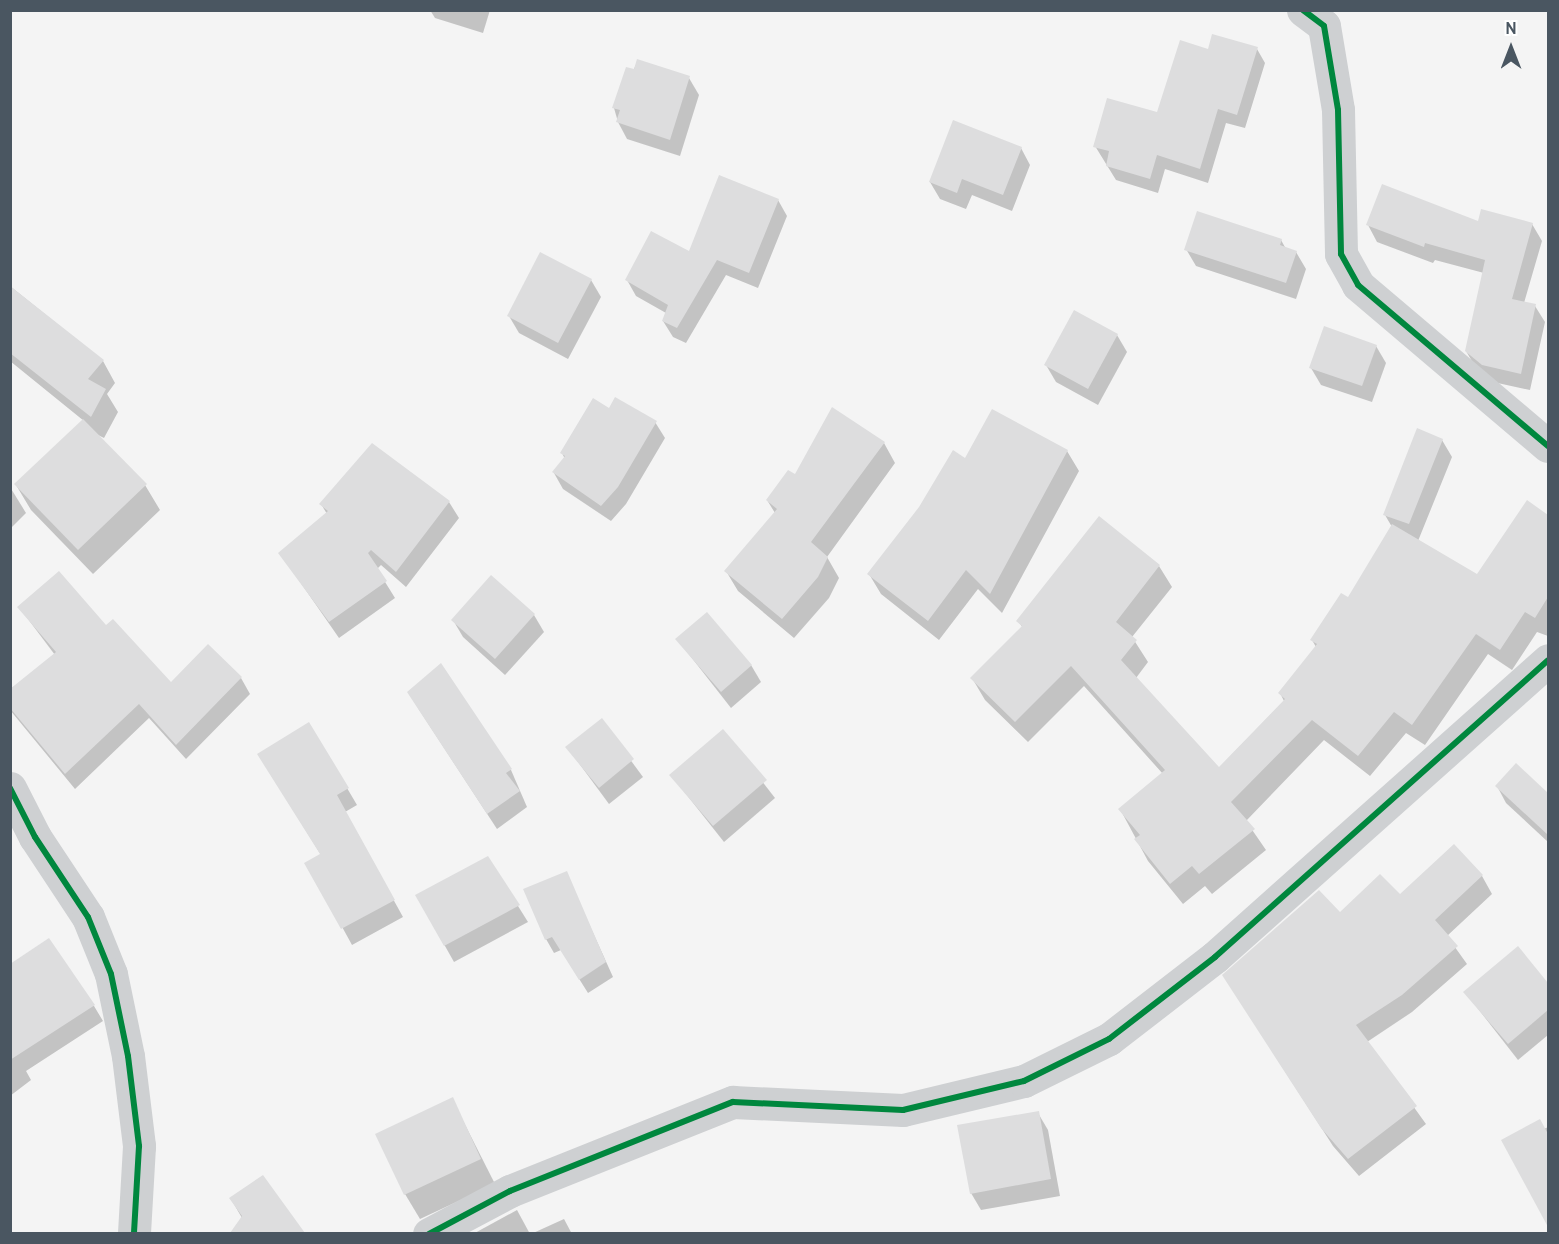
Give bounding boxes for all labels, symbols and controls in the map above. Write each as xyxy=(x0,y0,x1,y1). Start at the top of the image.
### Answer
north arrow xyxy=(1481,18,1541,78)
text: N xyxy=(1505,20,1517,40)

